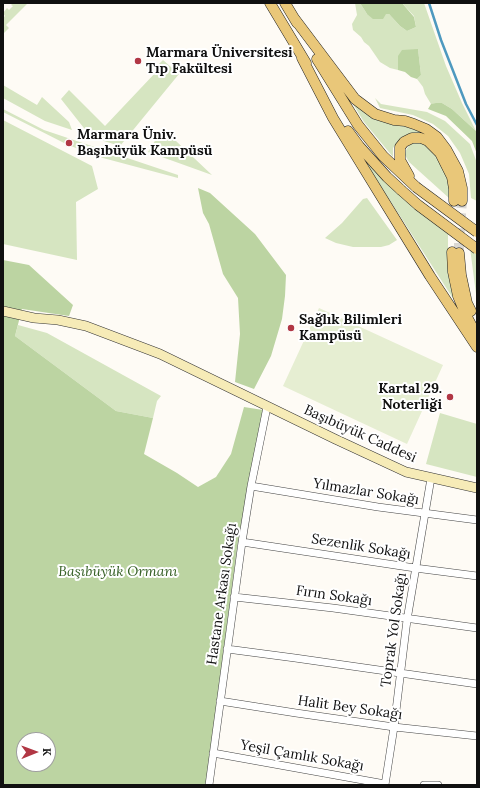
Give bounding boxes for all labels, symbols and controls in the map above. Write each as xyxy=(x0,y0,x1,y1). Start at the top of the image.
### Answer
place label: Marmara Üniversitesi Tıp Fakültesi xyxy=(146,45,293,78)
marker: Marmara Üniversitesi Tıp Fakültesi xyxy=(133,56,143,66)
place label: Marmara Üniv. Başıbüyük Kampüsü xyxy=(77,127,212,160)
marker: Marmara Üniv. Başıbüyük Kampüsü xyxy=(64,138,74,148)
place label: Sağlık Bilimleri Kampüsü xyxy=(299,312,402,344)
marker: Sağlık Bilimleri Kampüsü xyxy=(286,323,296,333)
place label: Kartal 29. Noterliği xyxy=(378,381,442,414)
marker: Kartal 29. Noterliği xyxy=(445,392,455,402)
street label: Başıbüyük Caddesi xyxy=(301,402,419,466)
street label: Yılmazlar Sokağı xyxy=(312,475,420,509)
street label: Hastane Arkası Sokağı xyxy=(204,522,240,666)
street label: Sezenlik Sokağı xyxy=(310,531,412,563)
park label: Başıbüyük Ormanı xyxy=(58,564,178,580)
street label: Toprak Yol Sokağı xyxy=(378,572,410,688)
street label: Fırın Sokağı xyxy=(295,582,373,610)
street label: Halit Bey Sokağı xyxy=(297,692,403,724)
north arrow xyxy=(16,732,56,772)
street label: Yeşil Çamlık Sokağı xyxy=(239,737,365,775)
text: K xyxy=(40,748,54,756)

